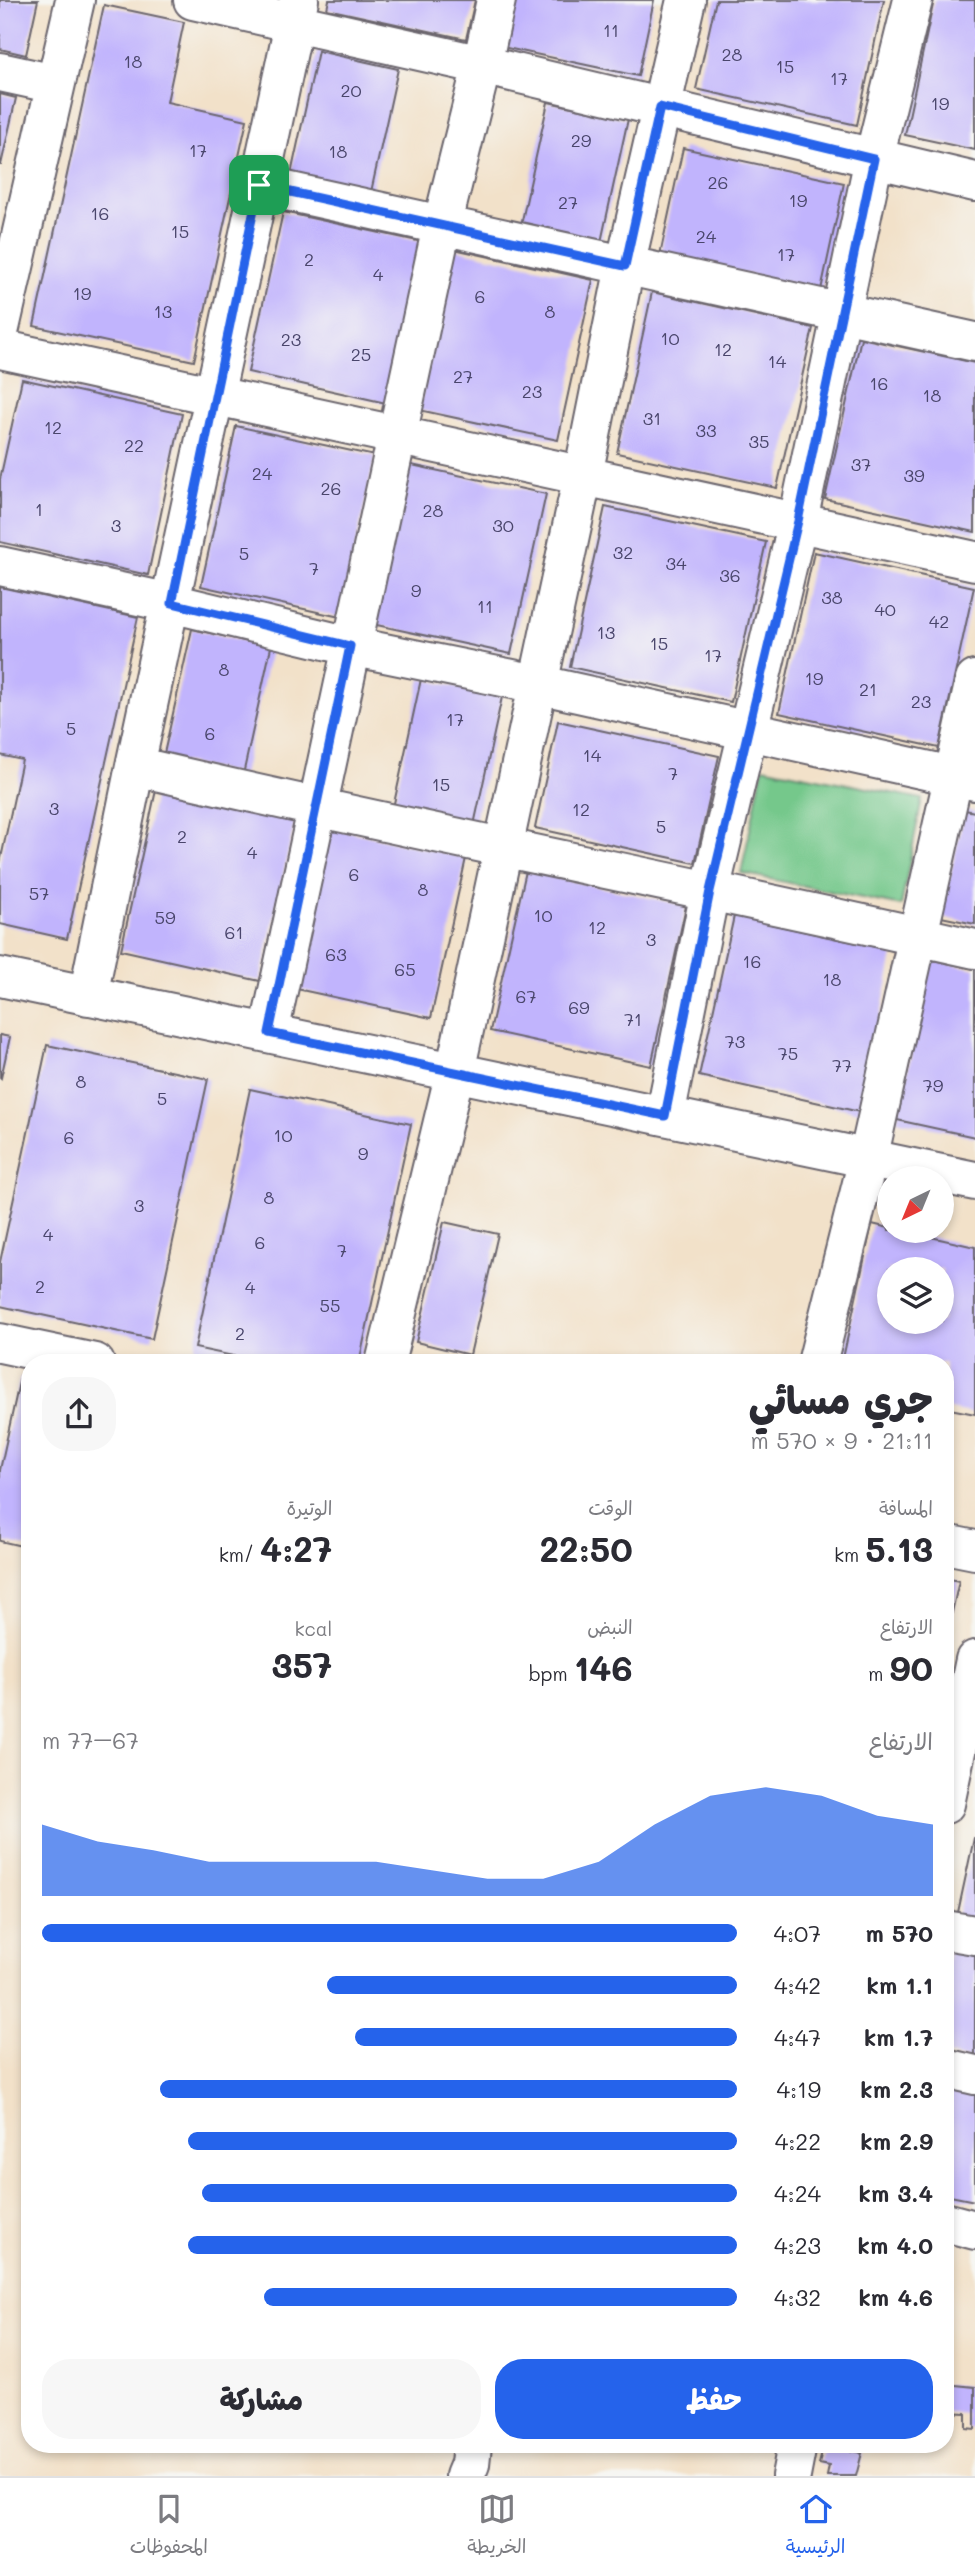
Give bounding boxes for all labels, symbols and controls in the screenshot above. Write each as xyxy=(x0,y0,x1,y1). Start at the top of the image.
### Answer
house number: 11 xyxy=(603,18,619,42)
house number: 28 xyxy=(722,42,743,66)
house number: 18 xyxy=(124,49,143,73)
house number: 15 xyxy=(776,54,794,78)
house number: 17 xyxy=(830,66,848,90)
house number: 20 xyxy=(340,78,362,102)
house number: 19 xyxy=(931,91,950,115)
house number: 29 xyxy=(571,128,592,152)
house number: 17 xyxy=(189,138,207,162)
house number: 18 xyxy=(329,139,348,163)
pin xyxy=(229,155,289,215)
icon: arrive xyxy=(240,166,278,204)
house number: 26 xyxy=(708,170,728,194)
house number: 19 xyxy=(789,188,808,212)
house number: 27 xyxy=(558,190,578,214)
house number: 16 xyxy=(91,201,109,225)
house number: 15 xyxy=(171,219,189,243)
house number: 24 xyxy=(696,224,717,248)
house number: 17 xyxy=(777,242,795,266)
house number: 2 xyxy=(304,247,314,271)
house number: 4 xyxy=(373,262,384,286)
house number: 19 xyxy=(73,281,92,305)
house number: 6 xyxy=(475,284,485,308)
house number: 13 xyxy=(154,299,172,323)
house number: 8 xyxy=(545,299,556,323)
house number: 10 xyxy=(660,326,680,350)
house number: 23 xyxy=(281,327,301,351)
house number: 12 xyxy=(714,337,732,361)
house number: 25 xyxy=(351,342,371,366)
house number: 14 xyxy=(768,349,787,373)
house number: 27 xyxy=(453,364,473,388)
house number: 16 xyxy=(870,371,888,395)
house number: 23 xyxy=(522,379,542,403)
house number: 18 xyxy=(923,383,942,407)
house number: 31 xyxy=(643,406,661,430)
house number: 12 xyxy=(44,415,62,439)
house number: 33 xyxy=(695,418,717,442)
house number: 35 xyxy=(748,429,770,453)
house number: 22 xyxy=(124,433,144,457)
house number: 37 xyxy=(851,452,871,476)
house number: 24 xyxy=(252,461,273,485)
house number: 39 xyxy=(903,463,925,487)
house number: 26 xyxy=(321,476,341,500)
house number: 1 xyxy=(35,497,43,521)
house number: 28 xyxy=(423,498,444,522)
house number: 3 xyxy=(111,513,121,537)
house number: 30 xyxy=(492,513,514,537)
house number: 32 xyxy=(613,540,633,564)
house number: 5 xyxy=(239,541,249,565)
house number: 34 xyxy=(665,551,687,575)
house number: 7 xyxy=(309,556,319,580)
house number: 36 xyxy=(719,563,741,587)
house number: 9 xyxy=(411,578,422,602)
house number: 38 xyxy=(821,585,843,609)
house number: 11 xyxy=(477,594,493,618)
house number: 40 xyxy=(874,597,896,621)
house number: 42 xyxy=(929,609,949,633)
house number: 13 xyxy=(597,620,615,644)
house number: 15 xyxy=(650,631,668,655)
house number: 17 xyxy=(704,643,722,667)
house number: 8 xyxy=(219,657,230,681)
house number: 19 xyxy=(805,666,824,690)
house number: 21 xyxy=(859,677,877,701)
house number: 23 xyxy=(911,689,931,713)
house number: 17 xyxy=(446,707,464,731)
house number: 5 xyxy=(66,716,76,740)
house number: 6 xyxy=(205,721,215,745)
house number: 14 xyxy=(583,743,602,767)
house number: 7 xyxy=(668,761,678,785)
house number: 15 xyxy=(432,772,450,796)
house number: 3 xyxy=(49,796,59,820)
house number: 12 xyxy=(572,797,590,821)
house number: 5 xyxy=(656,814,666,838)
house number: 2 xyxy=(177,824,187,848)
house number: 4 xyxy=(247,840,258,864)
house number: 6 xyxy=(349,862,359,886)
house number: 8 xyxy=(418,877,429,901)
house number: 57 xyxy=(29,881,49,905)
house number: 10 xyxy=(533,903,553,927)
house number: 59 xyxy=(154,905,176,929)
house number: 12 xyxy=(588,915,606,939)
house number: 61 xyxy=(225,920,243,944)
house number: 3 xyxy=(646,927,656,951)
house number: 63 xyxy=(325,942,347,966)
house number: 16 xyxy=(743,949,761,973)
house number: 65 xyxy=(394,957,416,981)
house number: 18 xyxy=(823,967,842,991)
house number: 67 xyxy=(516,984,536,1008)
house number: 69 xyxy=(568,995,590,1019)
house number: 71 xyxy=(624,1007,642,1031)
house number: 73 xyxy=(725,1029,745,1053)
house number: 75 xyxy=(778,1041,798,1065)
house number: 77 xyxy=(832,1053,852,1077)
house number: 8 xyxy=(76,1069,87,1093)
house number: 79 xyxy=(923,1073,944,1097)
house number: 5 xyxy=(157,1086,167,1110)
house number: 10 xyxy=(273,1123,293,1147)
house number: 6 xyxy=(64,1125,74,1149)
house number: 9 xyxy=(358,1141,369,1165)
north arrow xyxy=(877,1166,954,1242)
map controls xyxy=(877,1166,954,1334)
house number: 8 xyxy=(264,1185,275,1209)
house number: 3 xyxy=(134,1193,144,1217)
house number: 4 xyxy=(43,1222,54,1246)
house number: 6 xyxy=(255,1230,265,1254)
house number: 7 xyxy=(337,1238,347,1262)
button: layers xyxy=(877,1257,954,1334)
house number: 2 xyxy=(35,1274,45,1298)
house number: 4 xyxy=(245,1275,256,1299)
house number: 55 xyxy=(320,1293,341,1317)
house number: 2 xyxy=(235,1321,245,1345)
text: جري مسائي xyxy=(749,1374,933,1424)
button: share xyxy=(42,1377,116,1451)
text: 21:11 · 9 × 570 m xyxy=(751,1425,933,1455)
text: الوتيرة xyxy=(286,1495,332,1520)
text: الوقت xyxy=(588,1495,633,1520)
text: المسافة xyxy=(879,1495,933,1520)
text: 4:27 xyxy=(260,1525,332,1571)
text: 22:50 xyxy=(540,1525,633,1571)
text: 5.13 xyxy=(865,1525,933,1571)
text: /km xyxy=(219,1542,260,1567)
text: km xyxy=(834,1542,865,1567)
text: النبض xyxy=(587,1614,633,1639)
text: الارتفاع xyxy=(880,1614,933,1639)
text: kcal xyxy=(294,1616,332,1641)
text: 357 xyxy=(271,1641,332,1687)
text: 146 xyxy=(574,1644,633,1690)
text: 90 xyxy=(889,1644,933,1690)
text: bpm xyxy=(529,1661,574,1686)
text: m xyxy=(868,1661,889,1686)
text: 67–77 m xyxy=(42,1725,139,1755)
text: الارتفاع xyxy=(869,1726,933,1756)
text: 4:07 xyxy=(773,1918,821,1948)
text: 570 m xyxy=(865,1918,933,1948)
text: 4:42 xyxy=(774,1970,821,2000)
text: 1.1 km xyxy=(867,1970,933,2000)
text: 4:47 xyxy=(774,2022,821,2052)
text: 1.7 km xyxy=(864,2022,933,2052)
text: 4:19 xyxy=(776,2074,821,2104)
text: 2.3 km xyxy=(860,2074,933,2104)
text: 4:22 xyxy=(775,2126,821,2156)
text: 2.9 km xyxy=(860,2126,933,2156)
text: 4:24 xyxy=(774,2178,821,2208)
text: 3.4 km xyxy=(859,2178,933,2208)
text: 4:23 xyxy=(774,2230,821,2260)
text: 4.0 km xyxy=(858,2230,933,2260)
text: 4:32 xyxy=(774,2282,821,2312)
text: 4.6 km xyxy=(858,2282,933,2312)
button: مشاركة xyxy=(42,2359,481,2439)
button: حفظ xyxy=(495,2359,933,2439)
tab: المحفوظات xyxy=(130,2490,208,2563)
tab: الخريطة xyxy=(467,2490,526,2563)
tab: الرئيسية xyxy=(786,2490,845,2563)

